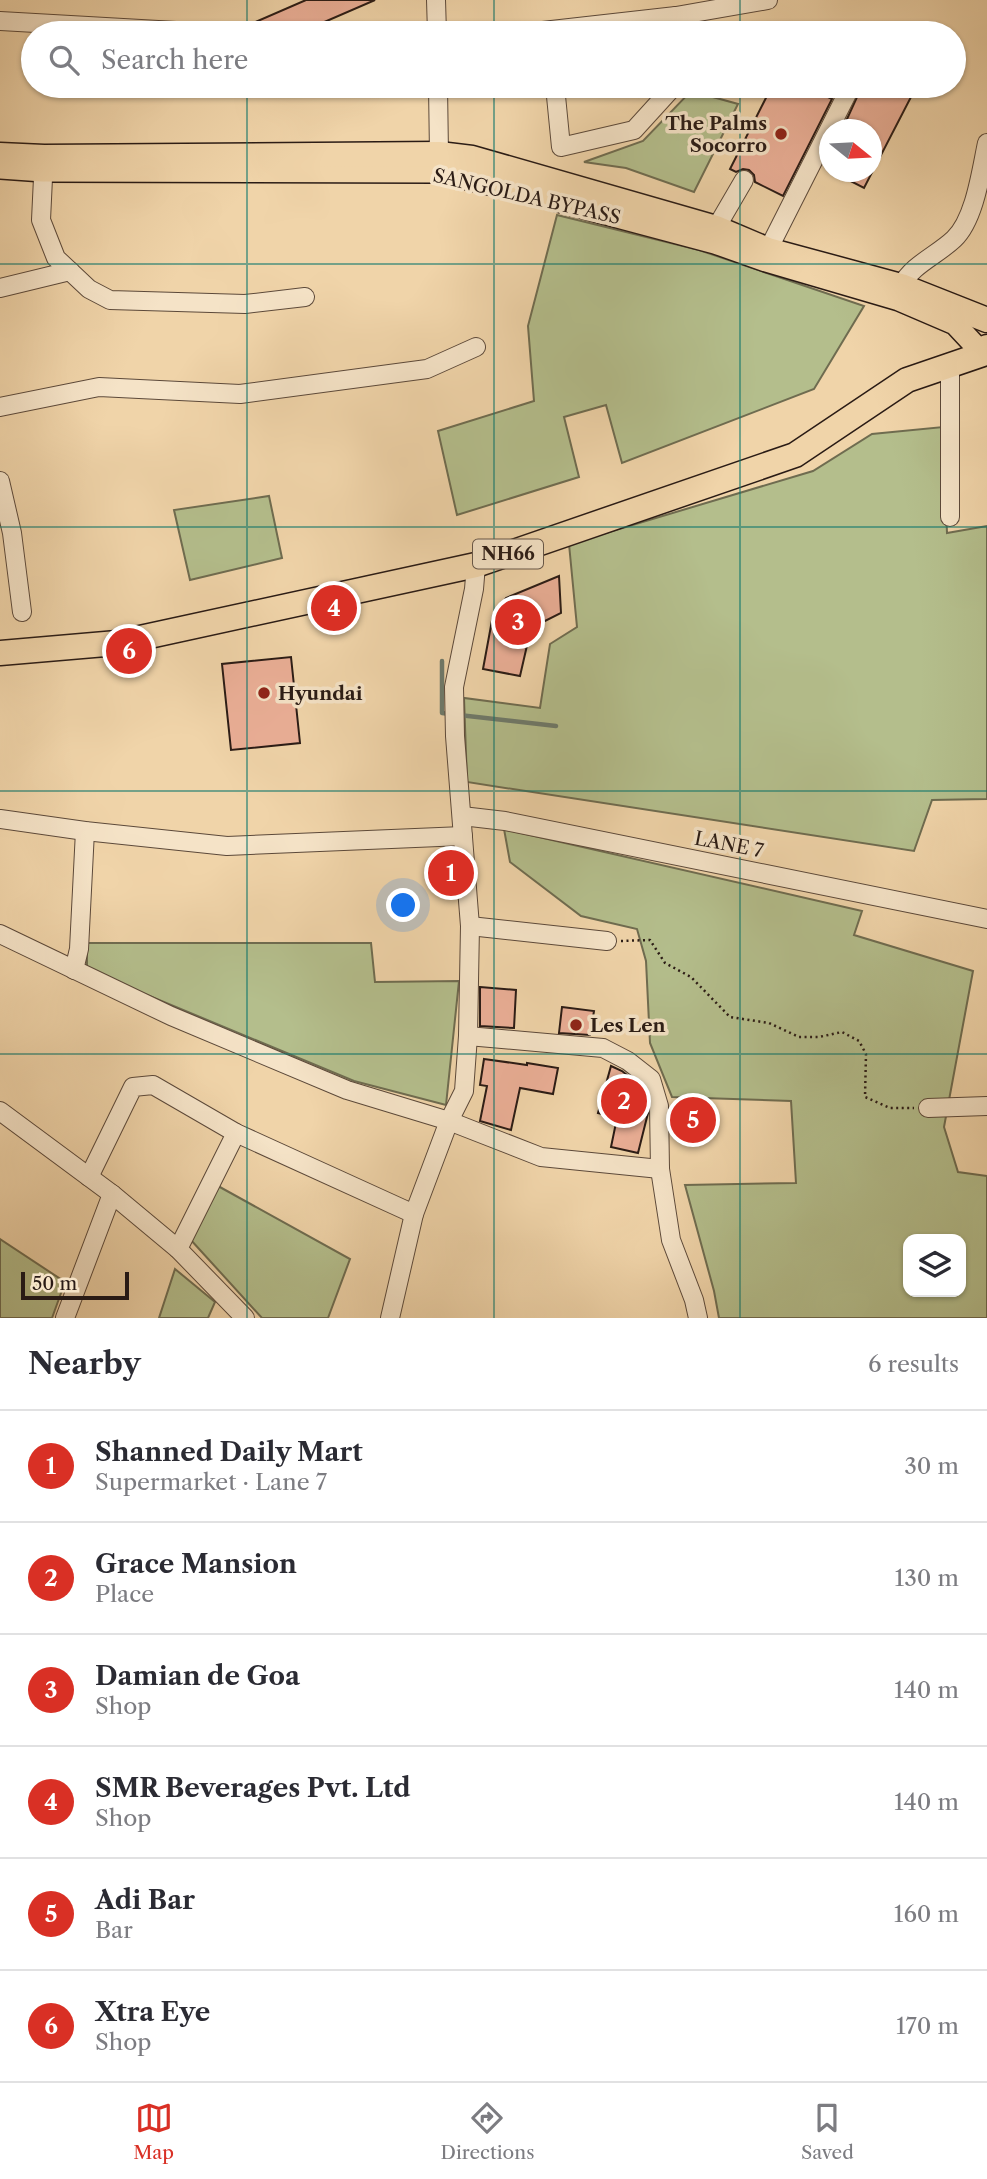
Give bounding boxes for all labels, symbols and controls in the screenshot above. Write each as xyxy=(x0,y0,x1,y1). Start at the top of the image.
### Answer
search box xyxy=(21,21,966,98)
icon: search xyxy=(45,41,83,79)
text: Search here xyxy=(101,44,248,76)
place label: The Palms Socorro xyxy=(665,112,767,157)
north arrow xyxy=(819,119,882,182)
marker: The Palms Socorro xyxy=(773,126,789,142)
street label: SANGOLDA BYPASS xyxy=(431,164,623,229)
road number: NH66 xyxy=(473,540,543,568)
pin: 4 xyxy=(311,582,357,634)
pin: 3 xyxy=(495,596,541,648)
pin: 6 xyxy=(106,625,152,677)
place label: Hyundai xyxy=(278,682,363,705)
marker: Hyundai xyxy=(256,685,272,701)
street label: LANE 7 xyxy=(692,827,766,863)
pin: 1 xyxy=(428,847,474,899)
your location xyxy=(386,888,420,922)
place label: Les Len xyxy=(590,1014,666,1037)
marker: Les Len xyxy=(568,1017,584,1033)
pin: 2 xyxy=(601,1075,647,1127)
pin: 5 xyxy=(670,1094,716,1146)
map controls xyxy=(903,1234,966,1297)
button: layers xyxy=(903,1234,966,1297)
scale bar xyxy=(21,1269,130,1301)
text: 50 m xyxy=(32,1272,77,1295)
text: Nearby xyxy=(28,1345,141,1382)
text: 6 results xyxy=(868,1350,959,1378)
text: Shanned Daily Mart xyxy=(95,1436,363,1468)
text: 1 xyxy=(46,1452,56,1480)
text: 30 m xyxy=(904,1452,959,1480)
text: Supermarket · Lane 7 xyxy=(95,1468,327,1496)
text: Grace Mansion xyxy=(95,1548,297,1580)
text: 2 xyxy=(44,1564,58,1592)
text: 130 m xyxy=(895,1564,959,1592)
text: Place xyxy=(95,1580,154,1608)
text: Damian de Goa xyxy=(95,1660,300,1692)
text: 3 xyxy=(45,1676,58,1704)
text: 140 m xyxy=(894,1676,959,1704)
text: Shop xyxy=(95,1692,151,1720)
text: SMR Beverages Pvt. Ltd xyxy=(95,1772,411,1804)
text: 4 xyxy=(44,1788,58,1816)
text: 140 m xyxy=(894,1788,959,1816)
text: Shop xyxy=(95,1804,151,1832)
text: Adi Bar xyxy=(95,1884,195,1916)
text: 5 xyxy=(45,1900,57,1928)
text: 160 m xyxy=(894,1900,959,1928)
text: Bar xyxy=(95,1916,133,1944)
text: Xtra Eye xyxy=(95,1996,210,2028)
text: 6 xyxy=(44,2012,58,2040)
text: 170 m xyxy=(896,2012,959,2040)
text: Shop xyxy=(95,2028,151,2056)
tab: Map xyxy=(133,2099,174,2164)
tab: Directions xyxy=(441,2099,534,2164)
tab: Saved xyxy=(801,2099,854,2164)

